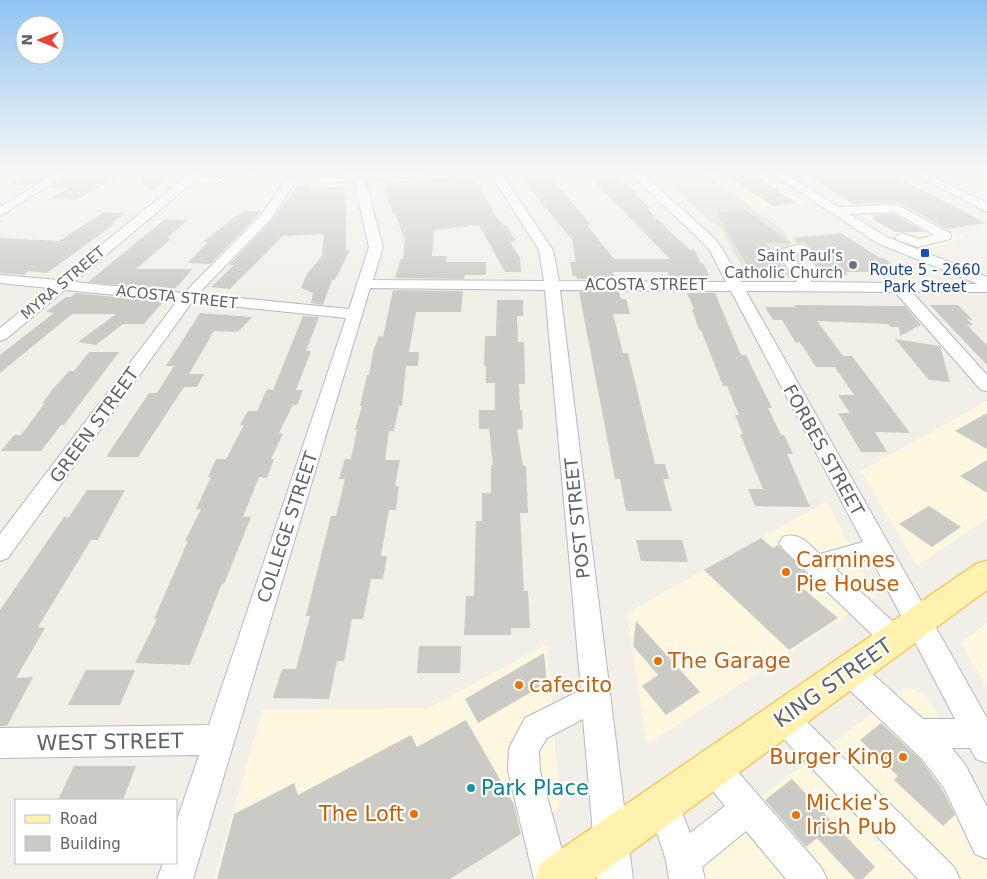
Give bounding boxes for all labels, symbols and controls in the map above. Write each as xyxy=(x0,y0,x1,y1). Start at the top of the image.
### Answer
north arrow xyxy=(15,15,65,65)
text: N xyxy=(19,34,35,46)
street label: MYRA STREET xyxy=(17,242,109,323)
place label: Saint Paul's Catholic Church xyxy=(724,247,843,282)
marker: Route 5 - 2660 Park Street xyxy=(919,247,931,259)
marker: Saint Paul's Catholic Church xyxy=(847,259,859,271)
place label: Route 5 - 2660 Park Street xyxy=(870,261,980,296)
street label: ACOSTA STREET xyxy=(585,276,708,294)
street label: ACOSTA STREET xyxy=(115,282,239,312)
street label: GREEN STREET xyxy=(45,363,143,487)
street label: FORBES STREET xyxy=(779,381,869,520)
street label: COLLEGE STREET xyxy=(253,448,322,605)
street label: POST STREET xyxy=(560,455,594,580)
place label: Carmines Pie House xyxy=(796,548,899,596)
marker: Carmines Pie House xyxy=(780,566,792,578)
street label: KING STREET xyxy=(769,633,897,733)
place label: The Garage xyxy=(667,649,791,673)
marker: The Garage xyxy=(652,655,664,667)
place label: cafecito xyxy=(529,673,612,697)
marker: cafecito xyxy=(513,679,525,691)
street label: WEST STREET xyxy=(36,729,184,755)
place label: Burger King xyxy=(769,745,893,769)
marker: Burger King xyxy=(897,751,909,763)
place label: Park Place xyxy=(481,776,589,800)
marker: Park Place xyxy=(465,782,477,794)
place label: Mickie's Irish Pub xyxy=(806,791,897,839)
legend xyxy=(15,799,178,864)
place label: The Loft xyxy=(318,802,404,826)
marker: The Loft xyxy=(408,808,420,820)
marker: Mickie's Irish Pub xyxy=(790,809,802,821)
text: Road xyxy=(60,810,98,828)
text: Building xyxy=(60,835,121,853)

